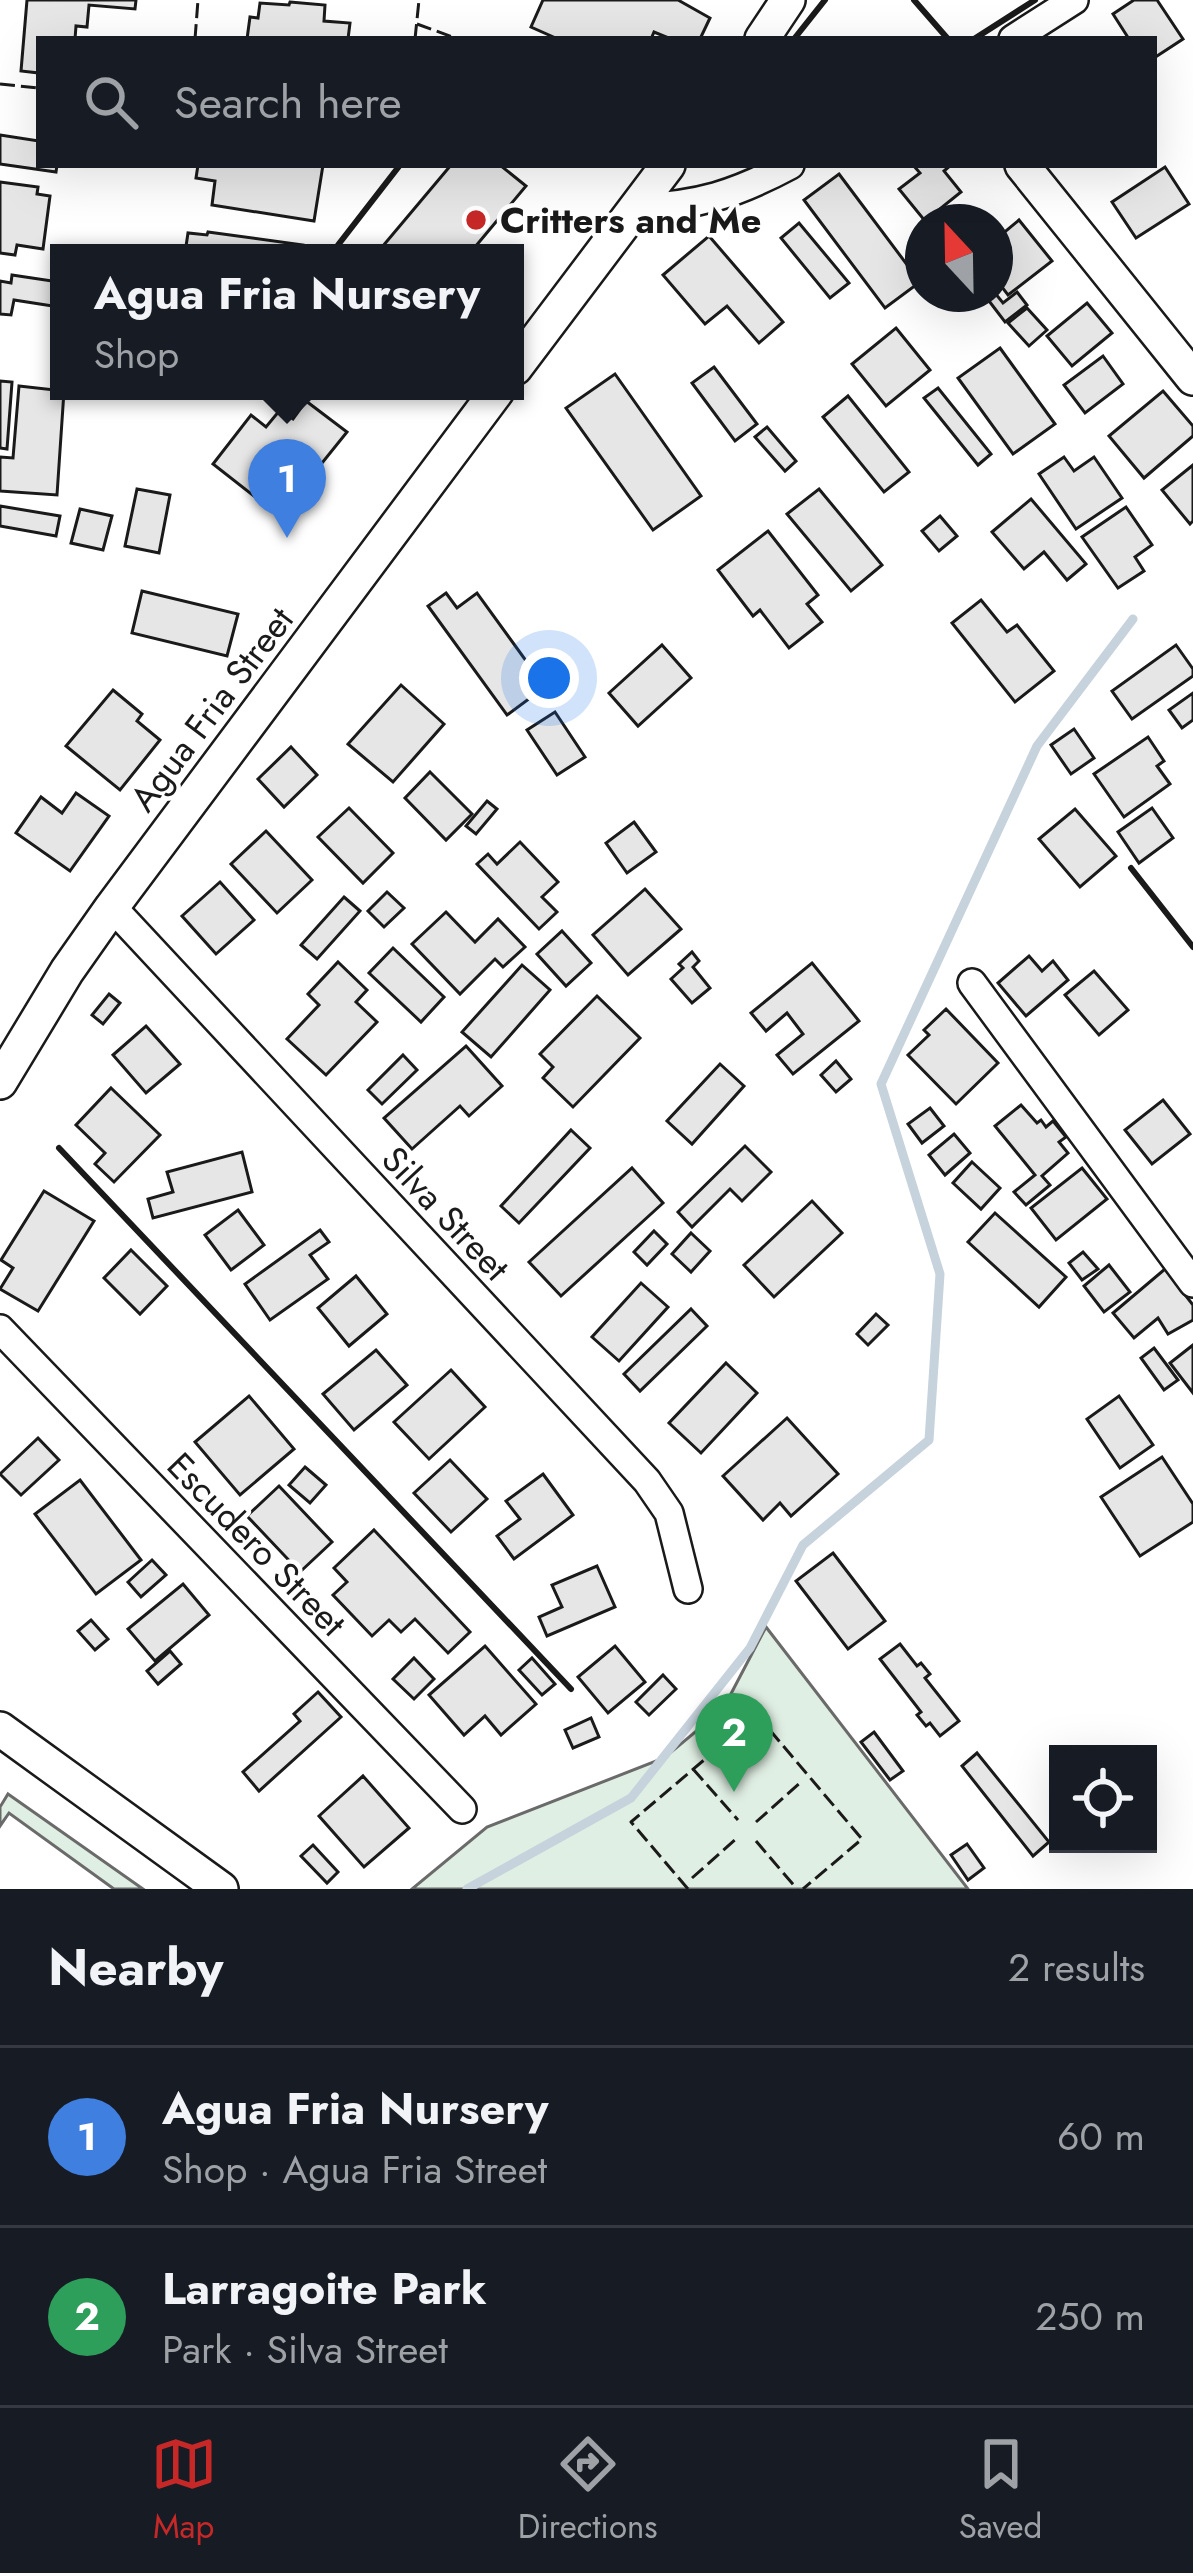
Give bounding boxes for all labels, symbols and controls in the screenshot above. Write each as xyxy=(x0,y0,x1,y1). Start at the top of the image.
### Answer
search box xyxy=(36,36,1157,168)
icon: search xyxy=(78,69,144,135)
text: Search here xyxy=(174,70,402,135)
place label: Critters and Me xyxy=(500,194,761,246)
north arrow xyxy=(905,204,1013,312)
marker: Critters and Me xyxy=(463,207,489,233)
popup xyxy=(50,244,524,400)
text: Agua Fria Nursery xyxy=(94,261,480,326)
text: Shop xyxy=(94,326,179,383)
pin: 1 xyxy=(248,439,326,538)
street label: Agua Fria Street xyxy=(117,596,305,822)
your location xyxy=(519,648,579,708)
street label: Silva Street xyxy=(370,1134,522,1292)
street label: Escudero Street xyxy=(156,1440,358,1648)
pin: 2 xyxy=(695,1693,773,1792)
map controls xyxy=(1049,1745,1157,1853)
button: locate xyxy=(1049,1745,1157,1853)
text: Nearby xyxy=(48,1930,223,2004)
text: 2 results xyxy=(1008,1939,1145,1996)
text: Agua Fria Nursery xyxy=(162,2076,549,2141)
text: 1 xyxy=(77,2108,97,2165)
text: 60 m xyxy=(1057,2108,1145,2165)
text: Shop · Agua Fria Street xyxy=(162,2141,547,2198)
text: Larragoite Park xyxy=(162,2256,487,2321)
text: 2 xyxy=(74,2288,100,2345)
text: 250 m xyxy=(1035,2288,1145,2345)
text: Park · Silva Street xyxy=(162,2321,448,2378)
tab: Map xyxy=(151,2431,217,2550)
tab: Directions xyxy=(518,2431,658,2550)
tab: Saved xyxy=(959,2431,1042,2550)

